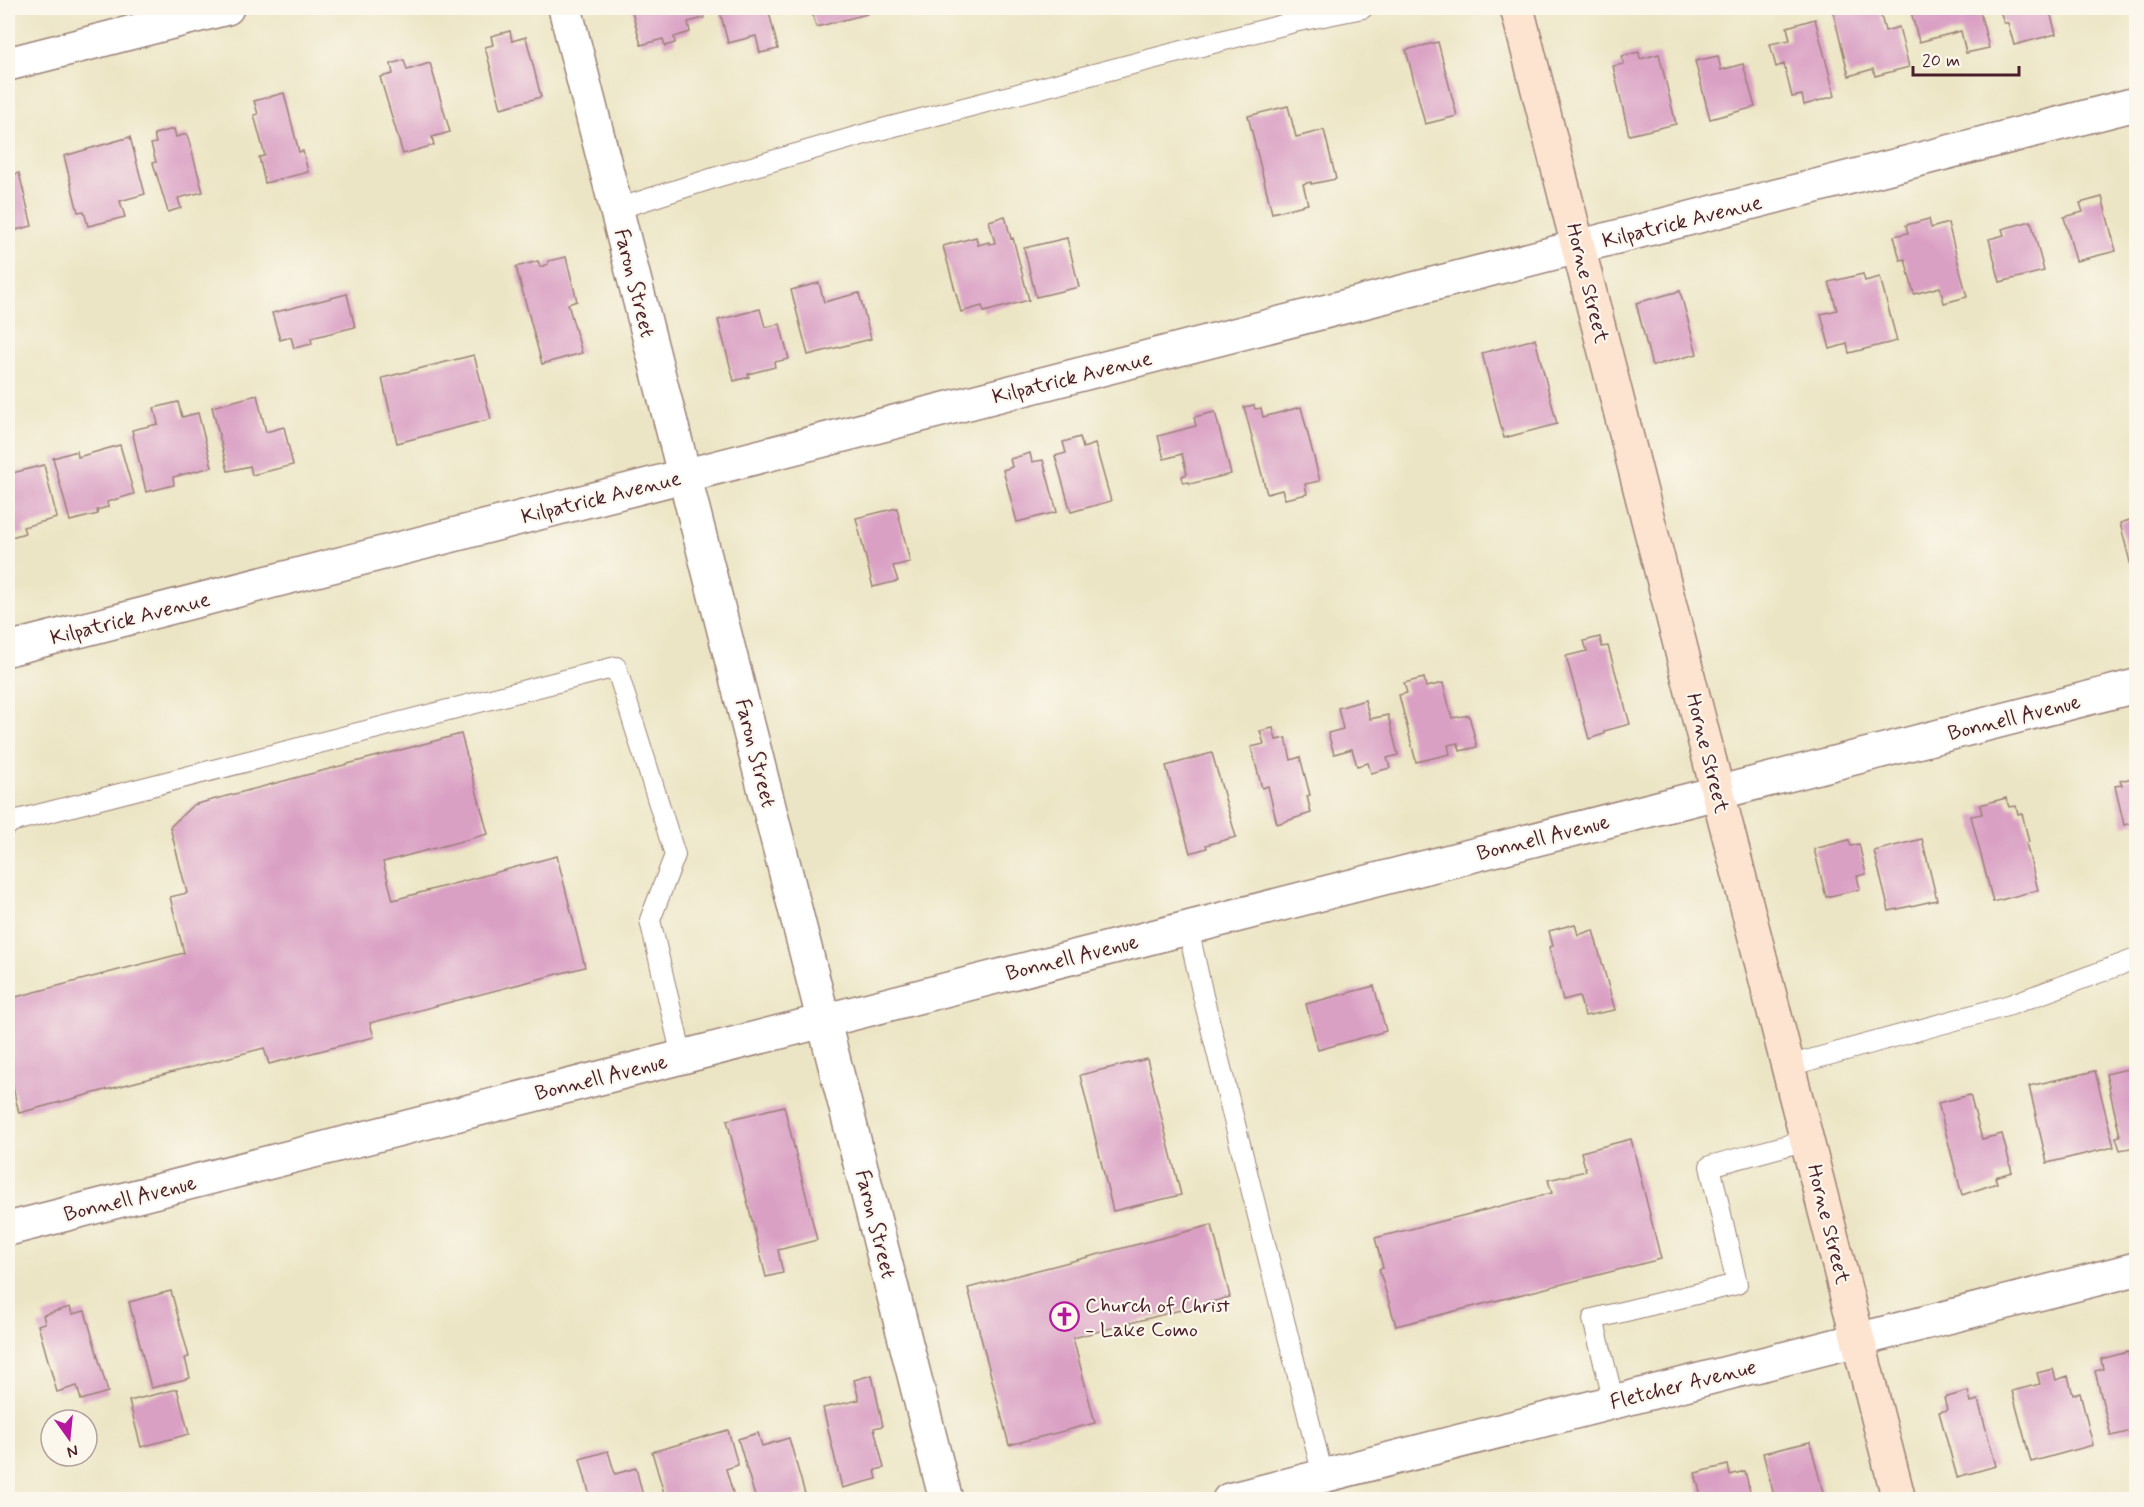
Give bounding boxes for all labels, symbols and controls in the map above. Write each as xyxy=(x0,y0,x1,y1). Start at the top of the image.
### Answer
scale bar xyxy=(1913,39,2020,77)
text: 20 m xyxy=(1922,49,1960,73)
street label: Kilpatrick Avenue xyxy=(1599,189,1765,255)
street label: Horne Street xyxy=(1559,220,1616,347)
street label: Faron Street xyxy=(607,226,661,341)
street label: Kilpatrick Avenue xyxy=(989,345,1155,411)
street label: Kilpatrick Avenue xyxy=(518,465,684,531)
street label: Kilpatrick Avenue xyxy=(47,586,213,652)
street label: Bonnell Avenue xyxy=(1945,688,2084,748)
street label: Horne Street xyxy=(1679,690,1736,817)
street label: Faron Street xyxy=(728,696,782,811)
street label: Bonnell Avenue xyxy=(1474,808,1613,868)
street label: Bonnell Avenue xyxy=(1003,928,1142,988)
street label: Bonnell Avenue xyxy=(532,1048,671,1108)
street label: Horne Street xyxy=(1800,1161,1857,1288)
street label: Faron Street xyxy=(848,1167,902,1282)
street label: Bonnell Avenue xyxy=(61,1169,200,1229)
place label: Church of Christ - Lake Como xyxy=(1085,1292,1230,1344)
church icon: Church of Christ - Lake Como xyxy=(1048,1301,1080,1333)
street label: Fletcher Avenue xyxy=(1607,1353,1759,1417)
north arrow xyxy=(39,1408,99,1468)
text: N xyxy=(65,1440,80,1463)

